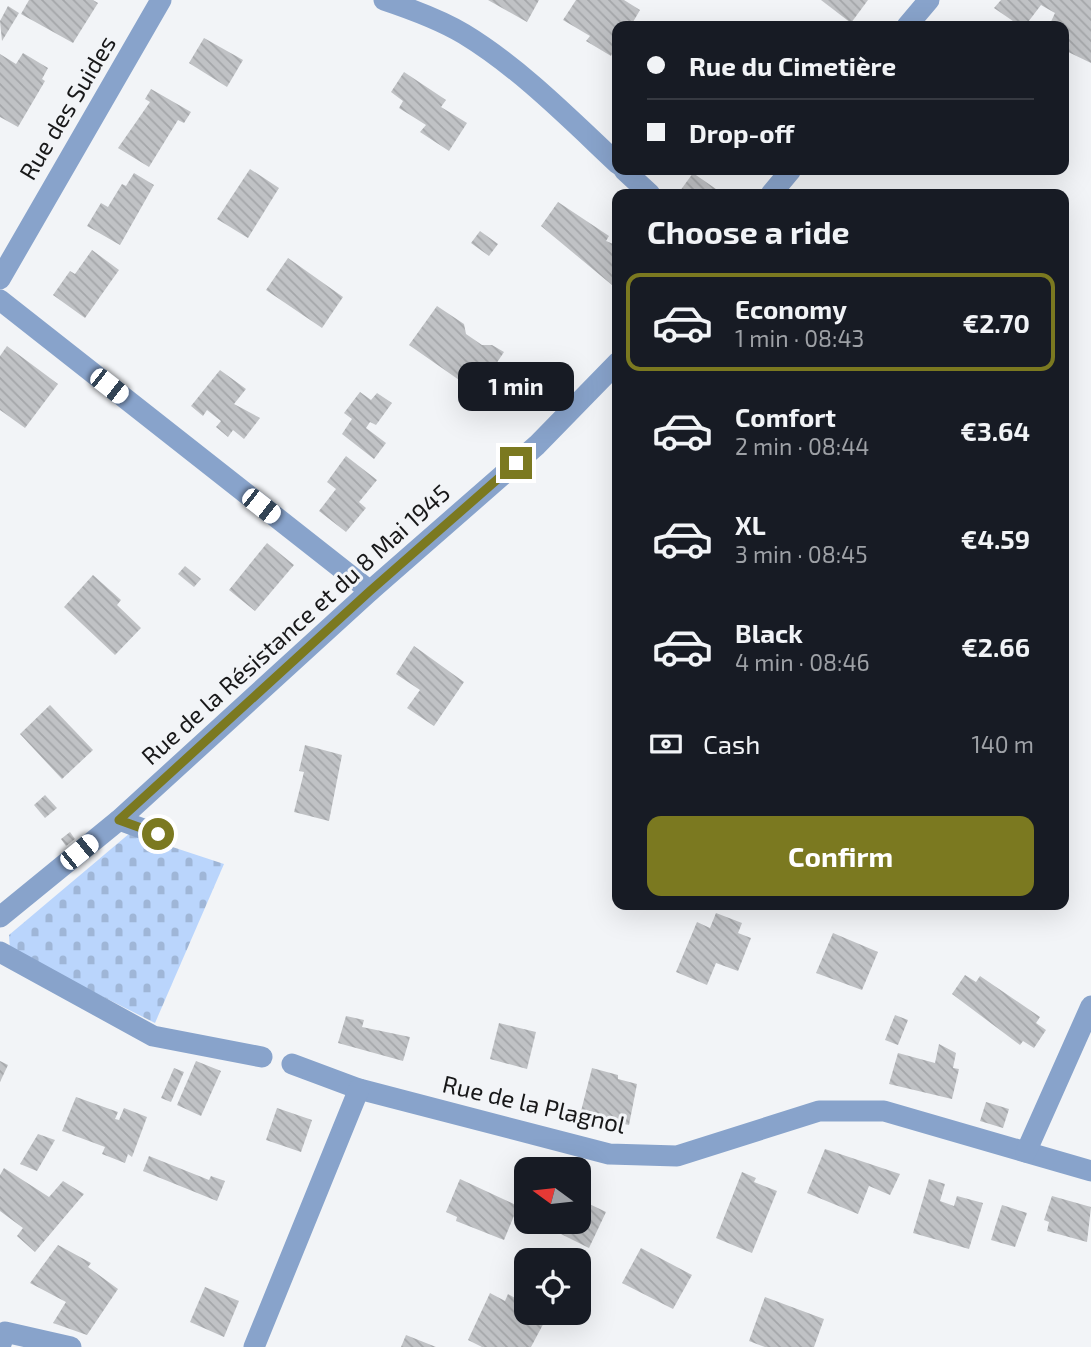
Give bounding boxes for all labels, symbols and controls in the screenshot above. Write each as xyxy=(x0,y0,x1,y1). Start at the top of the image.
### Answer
street label: Rue des Suides xyxy=(12,30,121,185)
text: Rue du Cimetière xyxy=(689,50,896,81)
text: Drop-off xyxy=(689,117,794,148)
text: Choose a ride xyxy=(647,212,850,250)
icon: car xyxy=(651,291,714,354)
text: Economy xyxy=(735,293,847,324)
text: €2.70 xyxy=(963,307,1030,338)
text: 1 min · 08:43 xyxy=(735,324,864,352)
callout: 1 min xyxy=(458,362,574,410)
car xyxy=(86,365,133,407)
text: 1 min xyxy=(488,372,544,400)
icon: car xyxy=(651,399,714,462)
text: Comfort xyxy=(735,401,836,432)
text: €3.64 xyxy=(960,415,1030,446)
text: 2 min · 08:44 xyxy=(735,432,870,460)
route end xyxy=(500,447,532,479)
street label: Rue de la Résistance et du 8 Mai 1945 xyxy=(135,478,455,770)
car xyxy=(238,485,285,527)
icon: car xyxy=(651,507,714,570)
text: XL xyxy=(735,509,766,540)
text: €4.59 xyxy=(961,523,1030,554)
text: 3 min · 08:45 xyxy=(735,540,868,568)
icon: car xyxy=(651,615,714,678)
text: Black xyxy=(735,617,803,648)
text: €2.66 xyxy=(961,631,1030,662)
text: 4 min · 08:46 xyxy=(735,648,870,676)
icon: cash xyxy=(647,725,685,763)
text: Cash xyxy=(703,728,760,759)
text: 140 m xyxy=(972,730,1034,758)
button: Confirm xyxy=(647,816,1034,896)
route start xyxy=(142,818,174,850)
car xyxy=(57,831,102,873)
street label: Rue de la Plagnol xyxy=(440,1068,629,1139)
north arrow xyxy=(514,1157,592,1234)
map controls xyxy=(514,1157,591,1325)
button: locate xyxy=(514,1248,591,1325)

